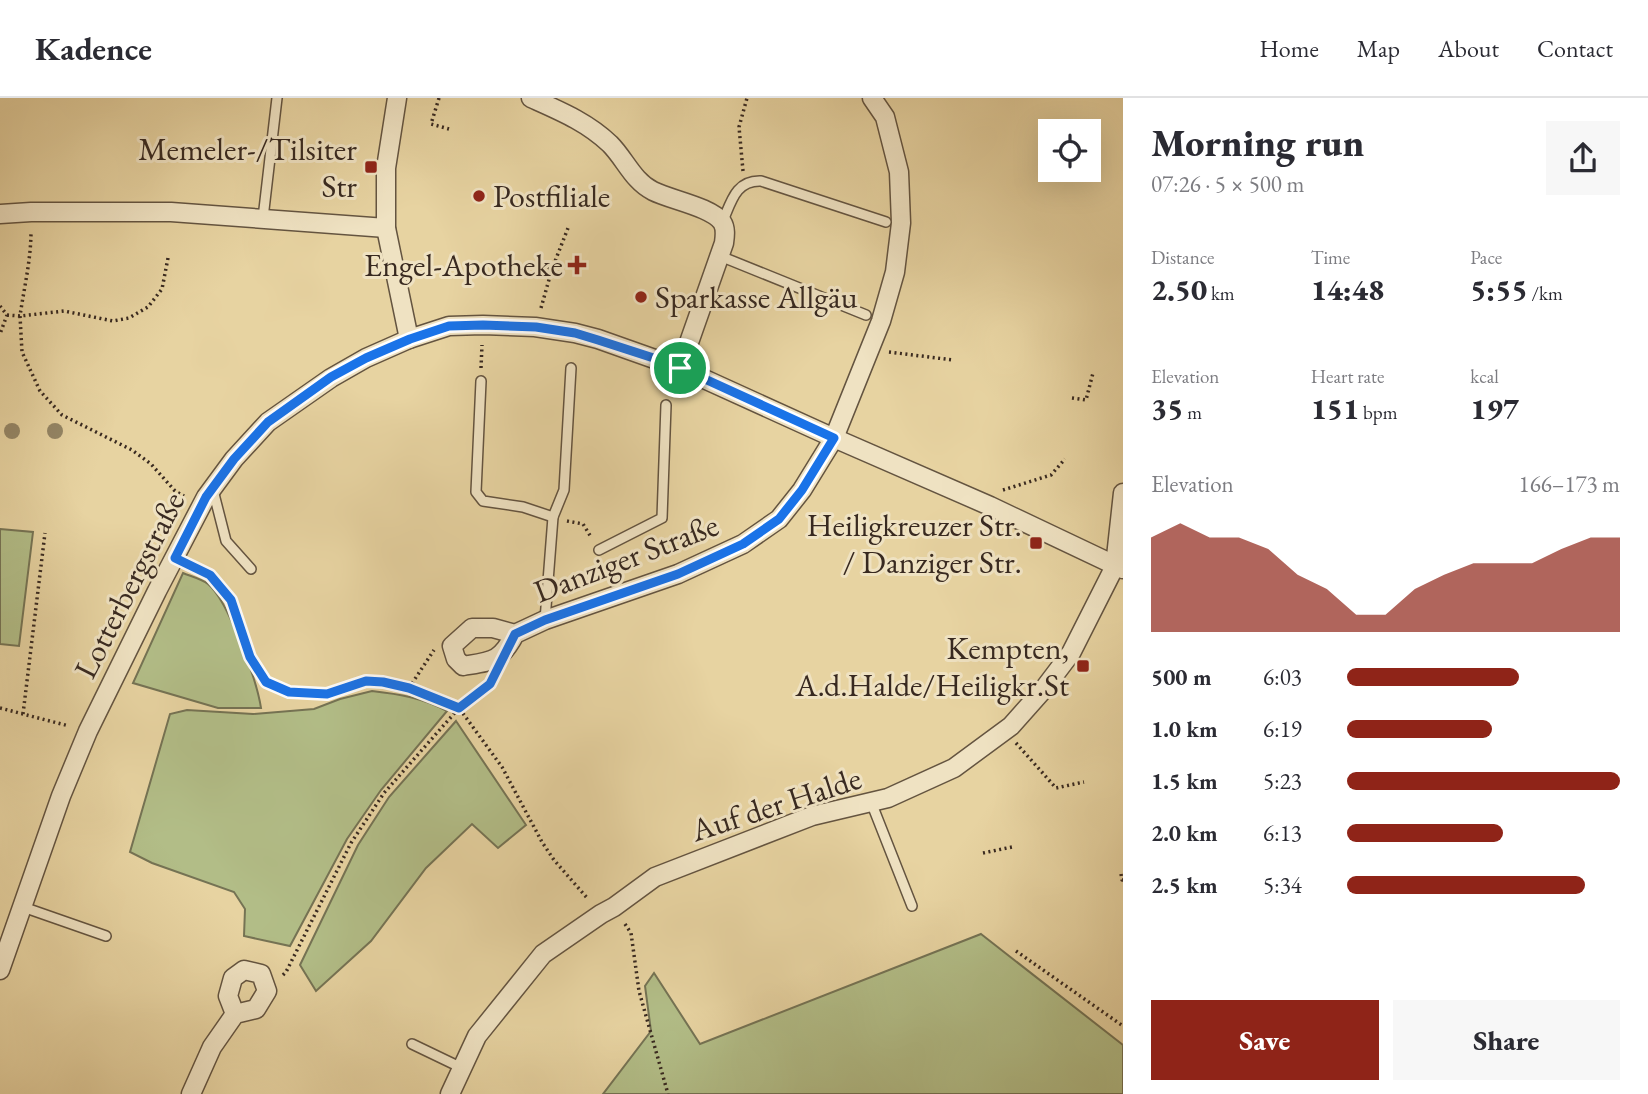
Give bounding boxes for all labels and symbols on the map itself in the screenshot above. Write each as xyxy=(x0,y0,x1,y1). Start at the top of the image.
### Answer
place label: Memeler-/Tilsiter Str xyxy=(138,128,357,207)
marker: Memeler-/Tilsiter Str xyxy=(363,159,379,175)
place label: Postfiliale xyxy=(493,175,610,217)
marker: Postfiliale xyxy=(471,188,487,204)
place label: Engel-Apotheke xyxy=(364,244,563,286)
marker: Engel-Apotheke xyxy=(569,257,585,273)
place label: Sparkasse Allgäu xyxy=(655,276,858,318)
marker: Sparkasse Allgäu xyxy=(633,289,649,305)
pin xyxy=(650,338,710,398)
street label: Lotterbergstraße xyxy=(64,485,194,685)
street label: Danziger Straße xyxy=(528,504,724,612)
place label: Heiligkreuzer Str. / Danziger Str. xyxy=(807,504,1022,583)
marker: Heiligkreuzer Str. / Danziger Str. xyxy=(1028,535,1044,551)
place label: Kempten, A.d.Halde/Heiligkr.St xyxy=(794,627,1069,706)
marker: Kempten, A.d.Halde/Heiligkr.St xyxy=(1075,658,1091,674)
street label: Auf der Halde xyxy=(685,757,866,852)

